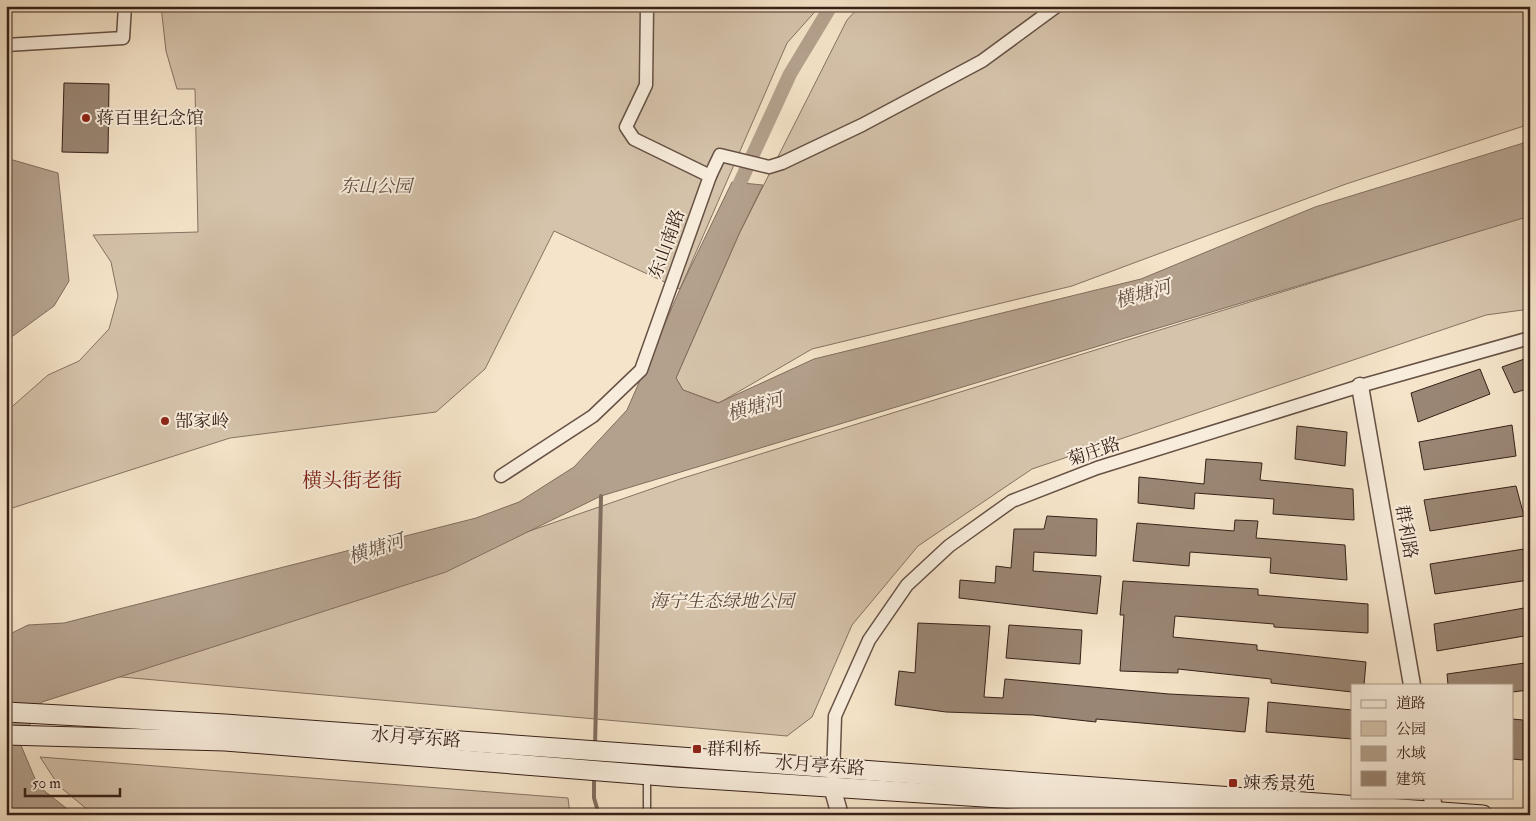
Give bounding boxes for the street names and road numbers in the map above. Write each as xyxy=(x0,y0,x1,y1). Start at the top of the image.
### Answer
street label: 东山南路 xyxy=(644,206,690,282)
street label: 菊庄路 xyxy=(1065,432,1123,472)
street label: 群利路 xyxy=(1390,503,1422,561)
street label: 水月亭东路 xyxy=(370,723,462,753)
street label: 水月亭东路 xyxy=(774,751,866,781)

